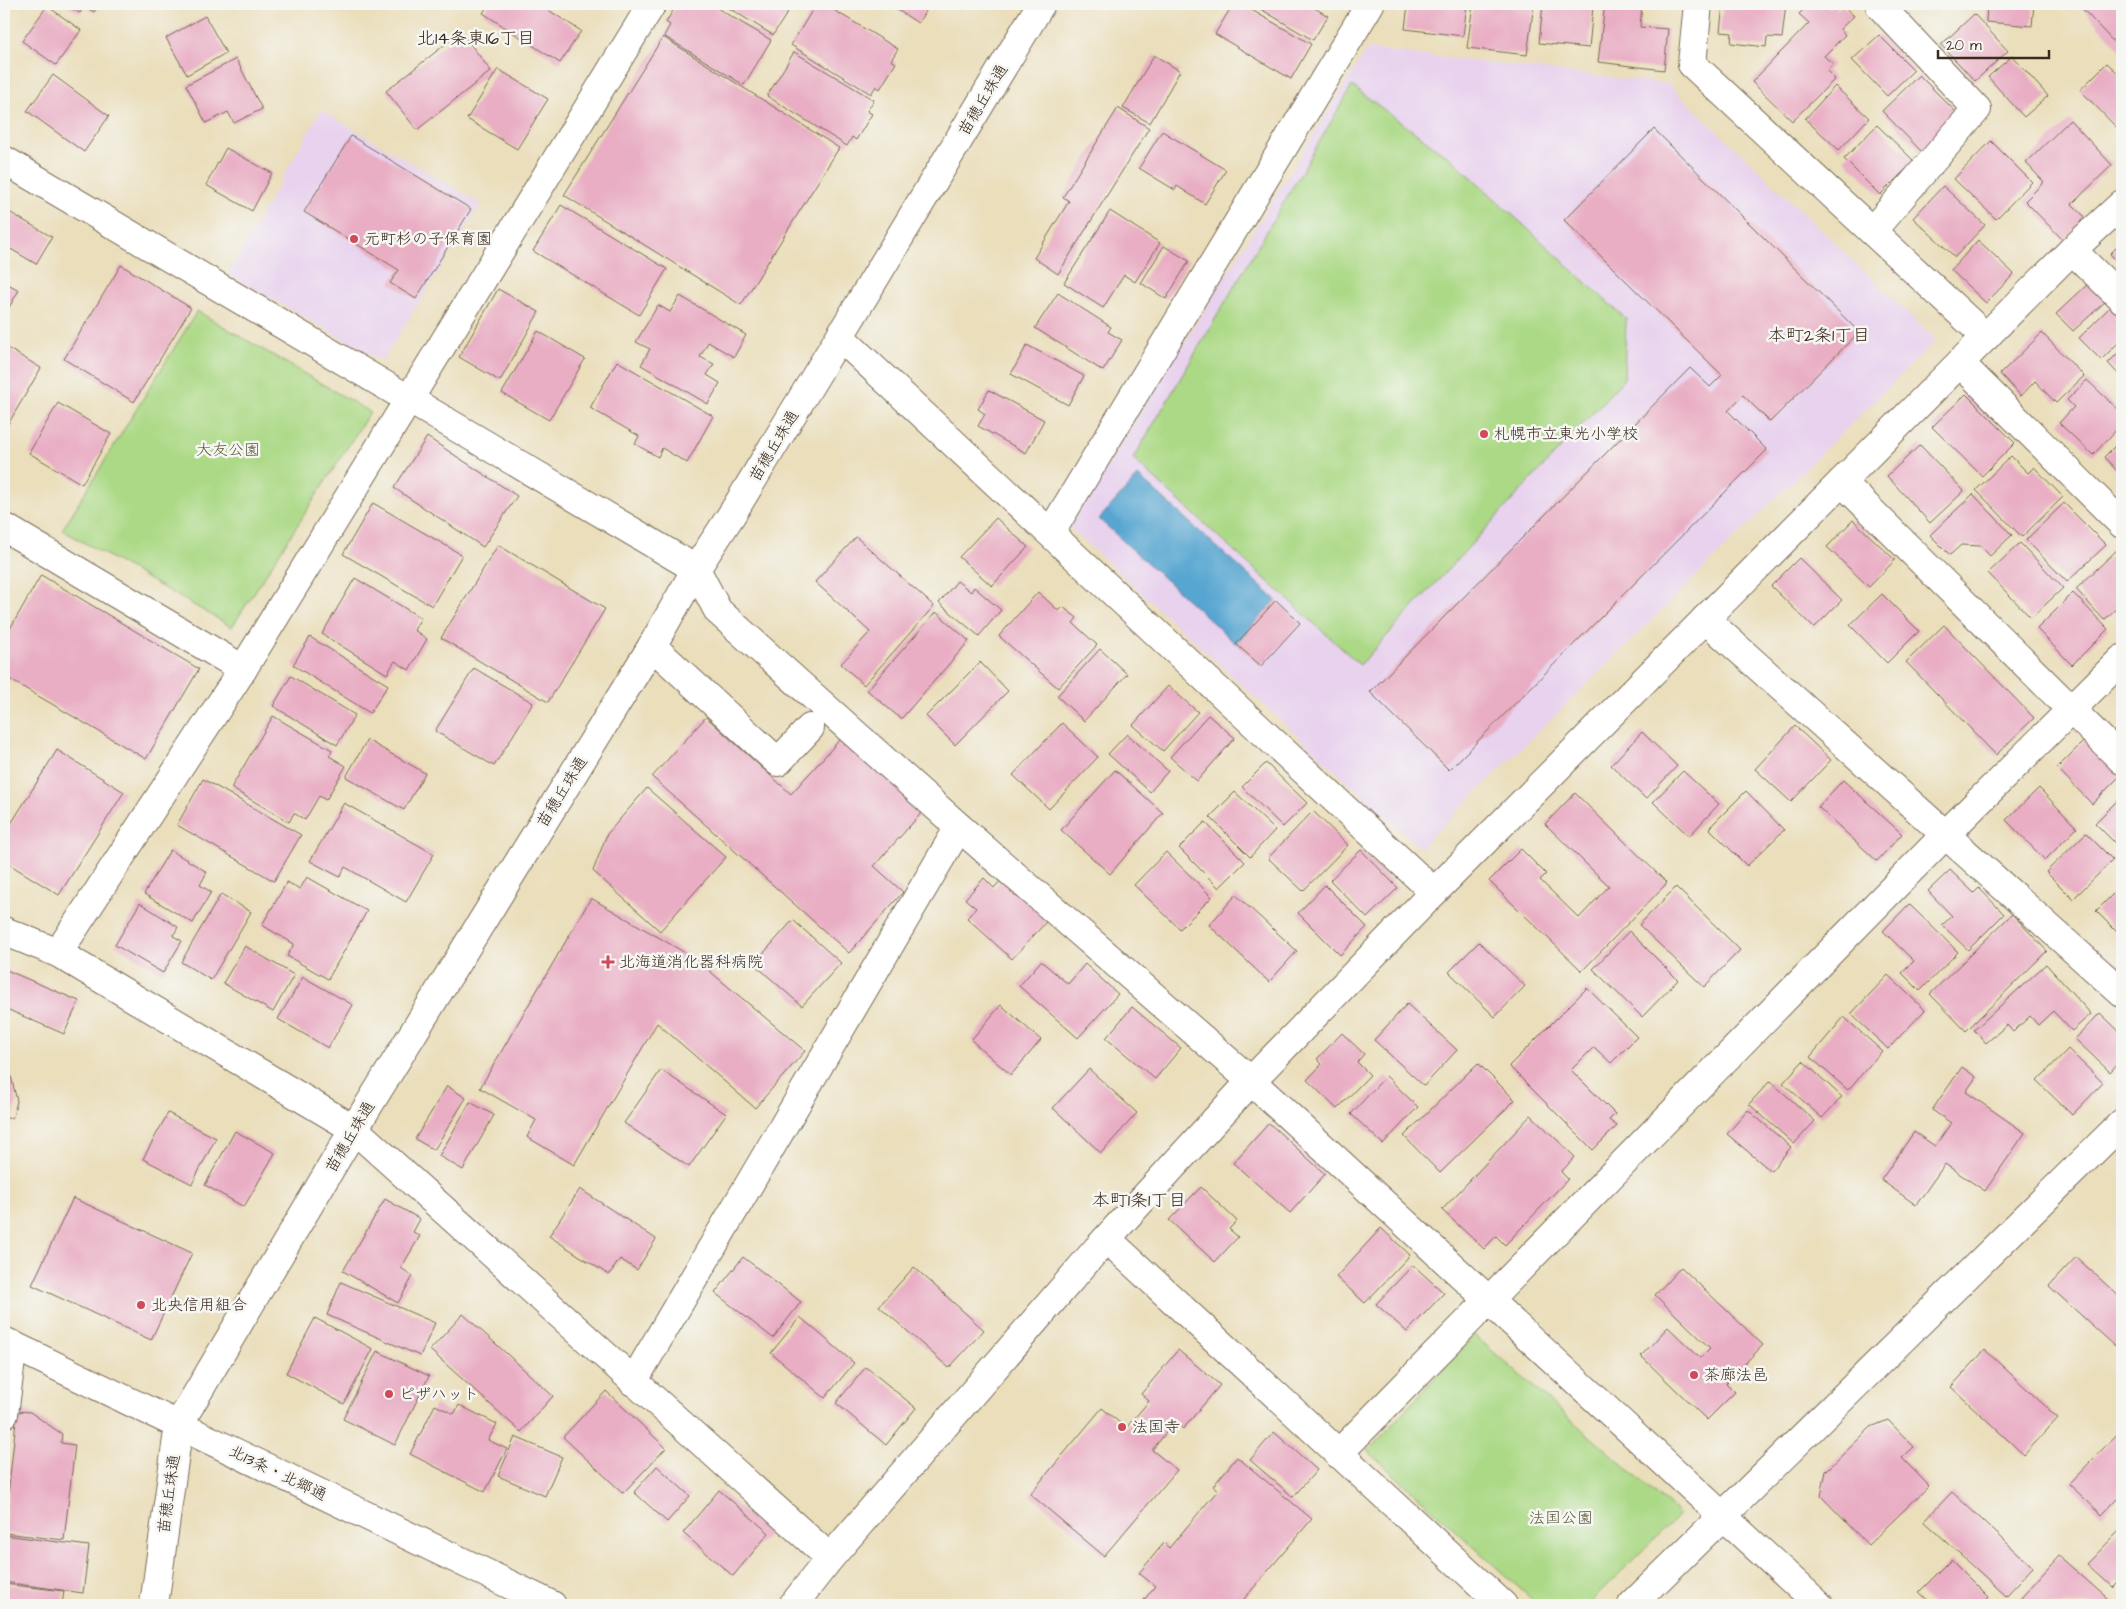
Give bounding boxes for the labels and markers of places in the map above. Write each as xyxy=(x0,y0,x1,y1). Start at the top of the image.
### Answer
place label: 元町杉の子保育園 xyxy=(364,228,492,250)
marker: 元町杉の子保育園 xyxy=(348,233,360,245)
place label: 札幌市立東光小学校 xyxy=(1494,423,1638,445)
marker: 札幌市立東光小学校 xyxy=(1478,428,1490,440)
place label: 北海道消化器科病院 xyxy=(619,951,763,973)
marker: 北海道消化器科病院 xyxy=(601,955,615,969)
place label: 北央信用組合 xyxy=(151,1294,247,1316)
marker: 北央信用組合 xyxy=(135,1299,147,1311)
place label: 茶廊法邑 xyxy=(1704,1364,1768,1386)
marker: 茶廊法邑 xyxy=(1688,1369,1700,1381)
place label: ピザハット xyxy=(399,1383,479,1405)
marker: ピザハット xyxy=(383,1388,395,1400)
place label: 法国寺 xyxy=(1132,1416,1180,1438)
marker: 法国寺 xyxy=(1116,1421,1128,1433)

